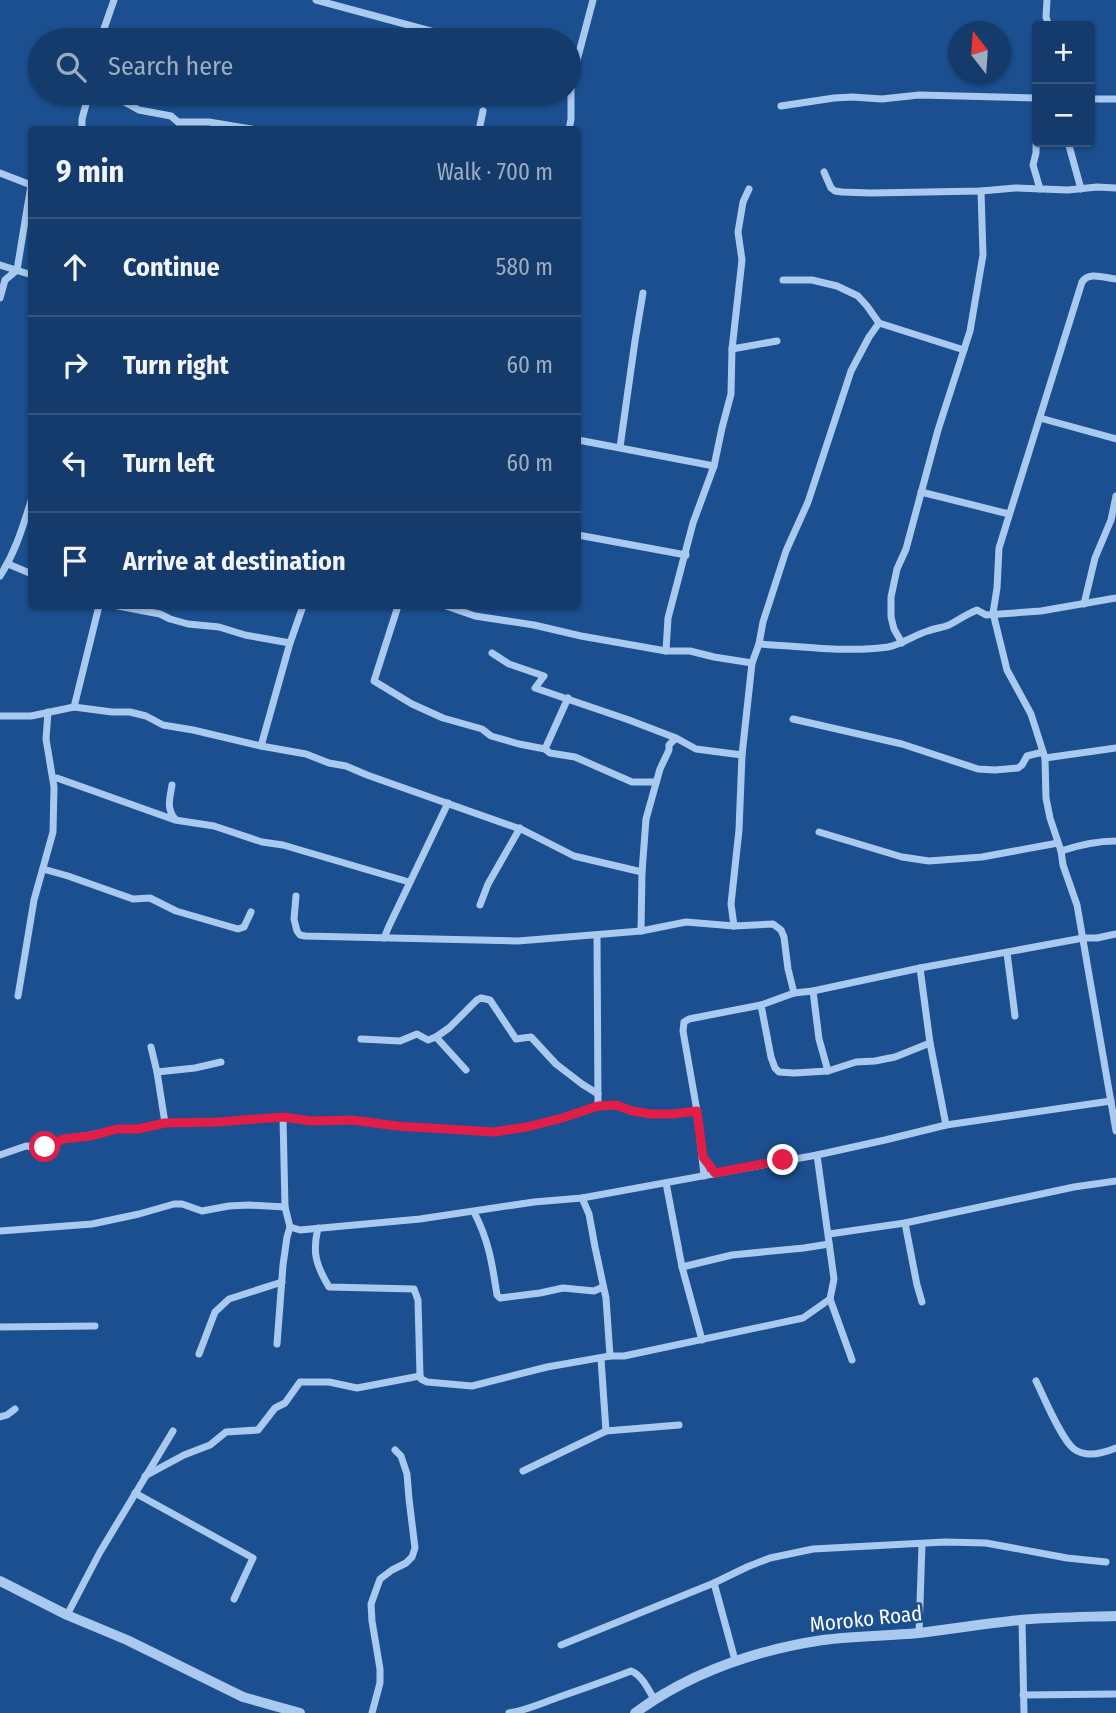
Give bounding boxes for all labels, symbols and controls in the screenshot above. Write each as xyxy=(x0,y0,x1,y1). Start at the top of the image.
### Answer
north arrow xyxy=(948,21,1011,84)
map controls xyxy=(1032,21,1095,147)
button: + xyxy=(1032,21,1095,84)
search box xyxy=(28,28,581,105)
icon: search xyxy=(52,48,90,86)
text: Search here xyxy=(108,51,233,82)
button: − xyxy=(1032,84,1095,147)
text: 9 min xyxy=(56,154,124,190)
text: Walk · 700 m xyxy=(437,158,553,186)
icon: ahead xyxy=(56,248,94,286)
text: Continue xyxy=(123,252,220,283)
text: 580 m xyxy=(496,253,553,281)
icon: right xyxy=(56,346,94,384)
text: Turn right xyxy=(123,350,229,381)
text: 60 m xyxy=(507,351,553,379)
icon: left xyxy=(56,444,94,482)
text: Turn left xyxy=(123,448,215,479)
text: 60 m xyxy=(507,449,553,477)
icon: arrive xyxy=(56,542,94,580)
text: Arrive at destination xyxy=(123,546,346,577)
route start xyxy=(29,1131,60,1162)
route end xyxy=(767,1144,798,1175)
street label: Moroko Road xyxy=(809,1600,923,1638)

